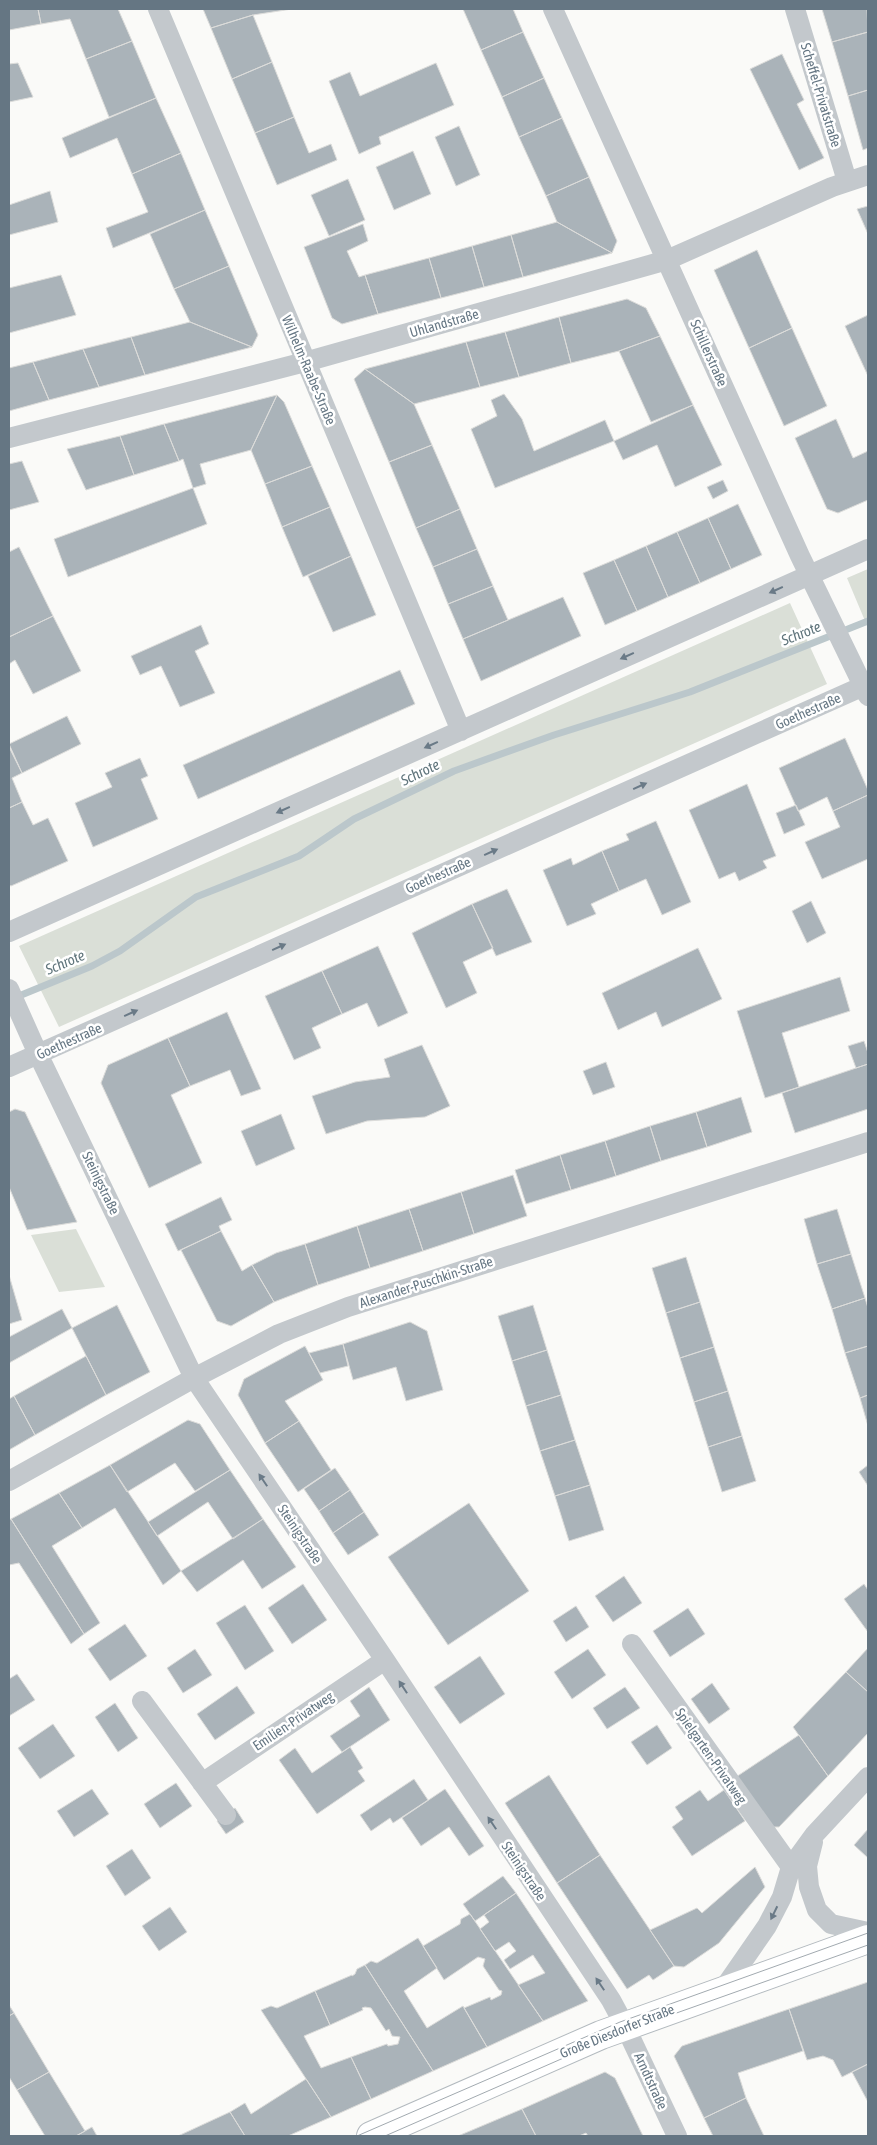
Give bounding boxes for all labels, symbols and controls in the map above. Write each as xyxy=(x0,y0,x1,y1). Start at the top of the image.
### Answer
street label: Scheffel-Privatstraße xyxy=(798,41,844,149)
street label: Uhlandstraße xyxy=(408,306,480,340)
street label: Wilhelm-Raabe-Straße xyxy=(279,313,339,427)
street label: Schillerstraße xyxy=(687,317,731,389)
one-way arrow xyxy=(769,587,783,595)
water label: Schrote xyxy=(778,617,823,649)
one-way arrow xyxy=(620,653,634,661)
street label: Goethestraße xyxy=(773,689,843,733)
one-way arrow xyxy=(424,741,438,749)
water label: Schrote xyxy=(397,755,442,789)
one-way arrow xyxy=(633,781,647,789)
one-way arrow xyxy=(276,807,290,815)
one-way arrow xyxy=(484,847,498,855)
street label: Goethestraße xyxy=(403,853,473,897)
one-way arrow xyxy=(272,943,286,951)
water label: Schrote xyxy=(42,946,87,978)
one-way arrow xyxy=(124,1009,138,1017)
street label: Goethestraße xyxy=(34,1019,104,1063)
street label: Steinigstraße xyxy=(79,1149,123,1217)
street label: Alexander-Puschkin-Straße xyxy=(357,1253,495,1311)
one-way arrow xyxy=(258,1473,268,1487)
street label: Steinigstraße xyxy=(274,1501,326,1567)
one-way arrow xyxy=(398,1680,408,1694)
street label: Emilien-Privatweg xyxy=(250,1688,336,1754)
street label: Spielgarten-Privatweg xyxy=(672,1705,750,1807)
one-way arrow xyxy=(487,1816,497,1830)
street label: Steinigstraße xyxy=(498,1838,550,1904)
one-way arrow xyxy=(770,1906,778,1920)
one-way arrow xyxy=(595,1977,605,1991)
street label: Große Diesdorfer Straße xyxy=(557,2001,677,2061)
street label: Arndtstraße xyxy=(631,2050,671,2112)

